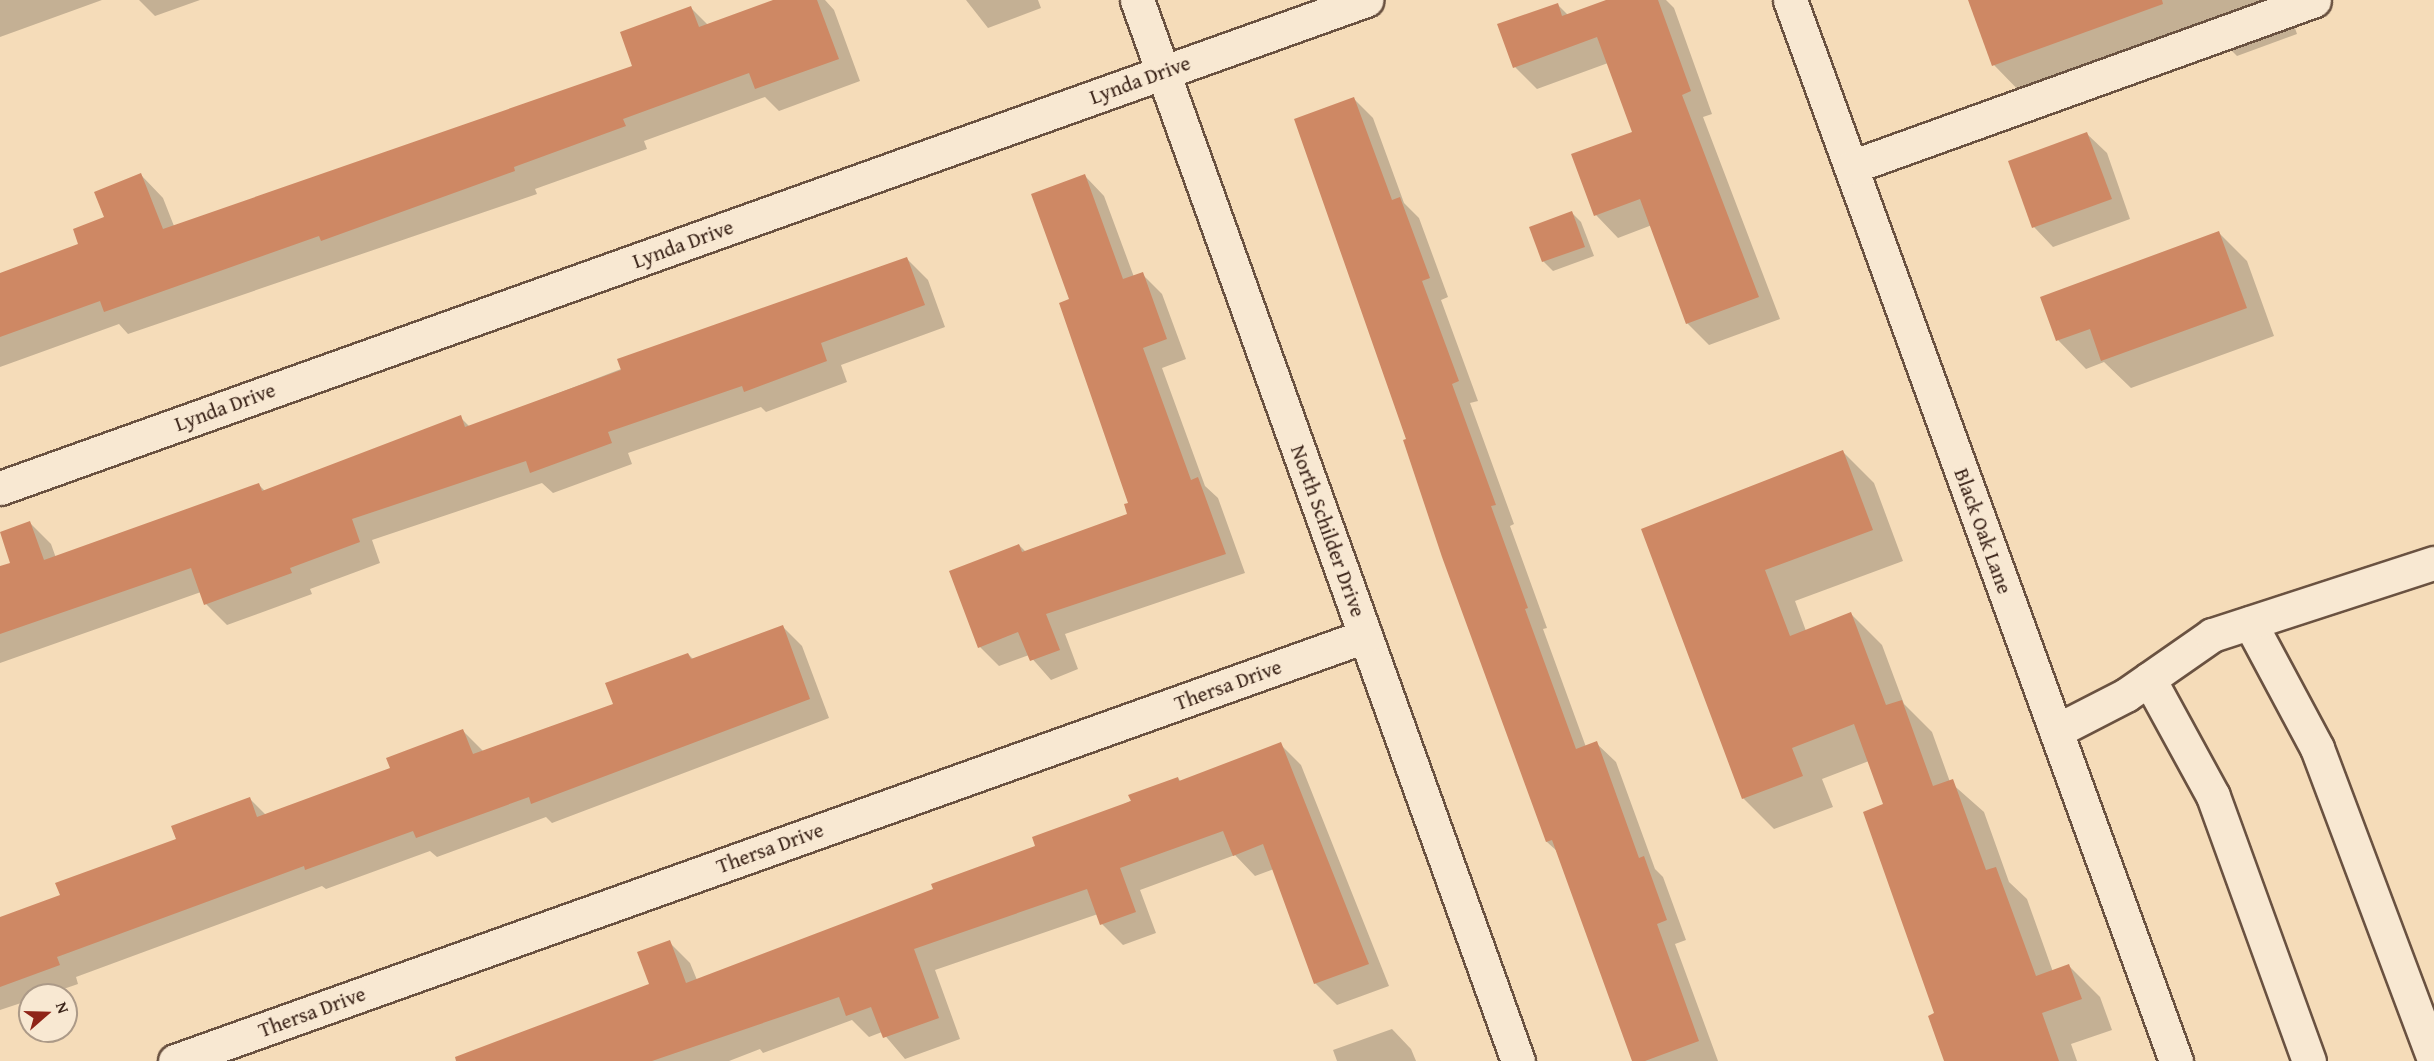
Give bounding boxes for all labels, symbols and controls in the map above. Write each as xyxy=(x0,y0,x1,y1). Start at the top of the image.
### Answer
street label: Lynda Drive xyxy=(1086,50,1194,110)
street label: Lynda Drive xyxy=(629,214,737,274)
street label: Lynda Drive xyxy=(171,377,279,437)
street label: North Schilder Drive xyxy=(1285,442,1371,620)
street label: Black Oak Lane xyxy=(1949,465,2017,597)
street label: Thersa Drive xyxy=(1171,654,1285,716)
street label: Thersa Drive xyxy=(713,817,827,879)
street label: Thersa Drive xyxy=(255,981,369,1043)
north arrow xyxy=(18,983,78,1043)
text: N xyxy=(50,998,76,1017)

